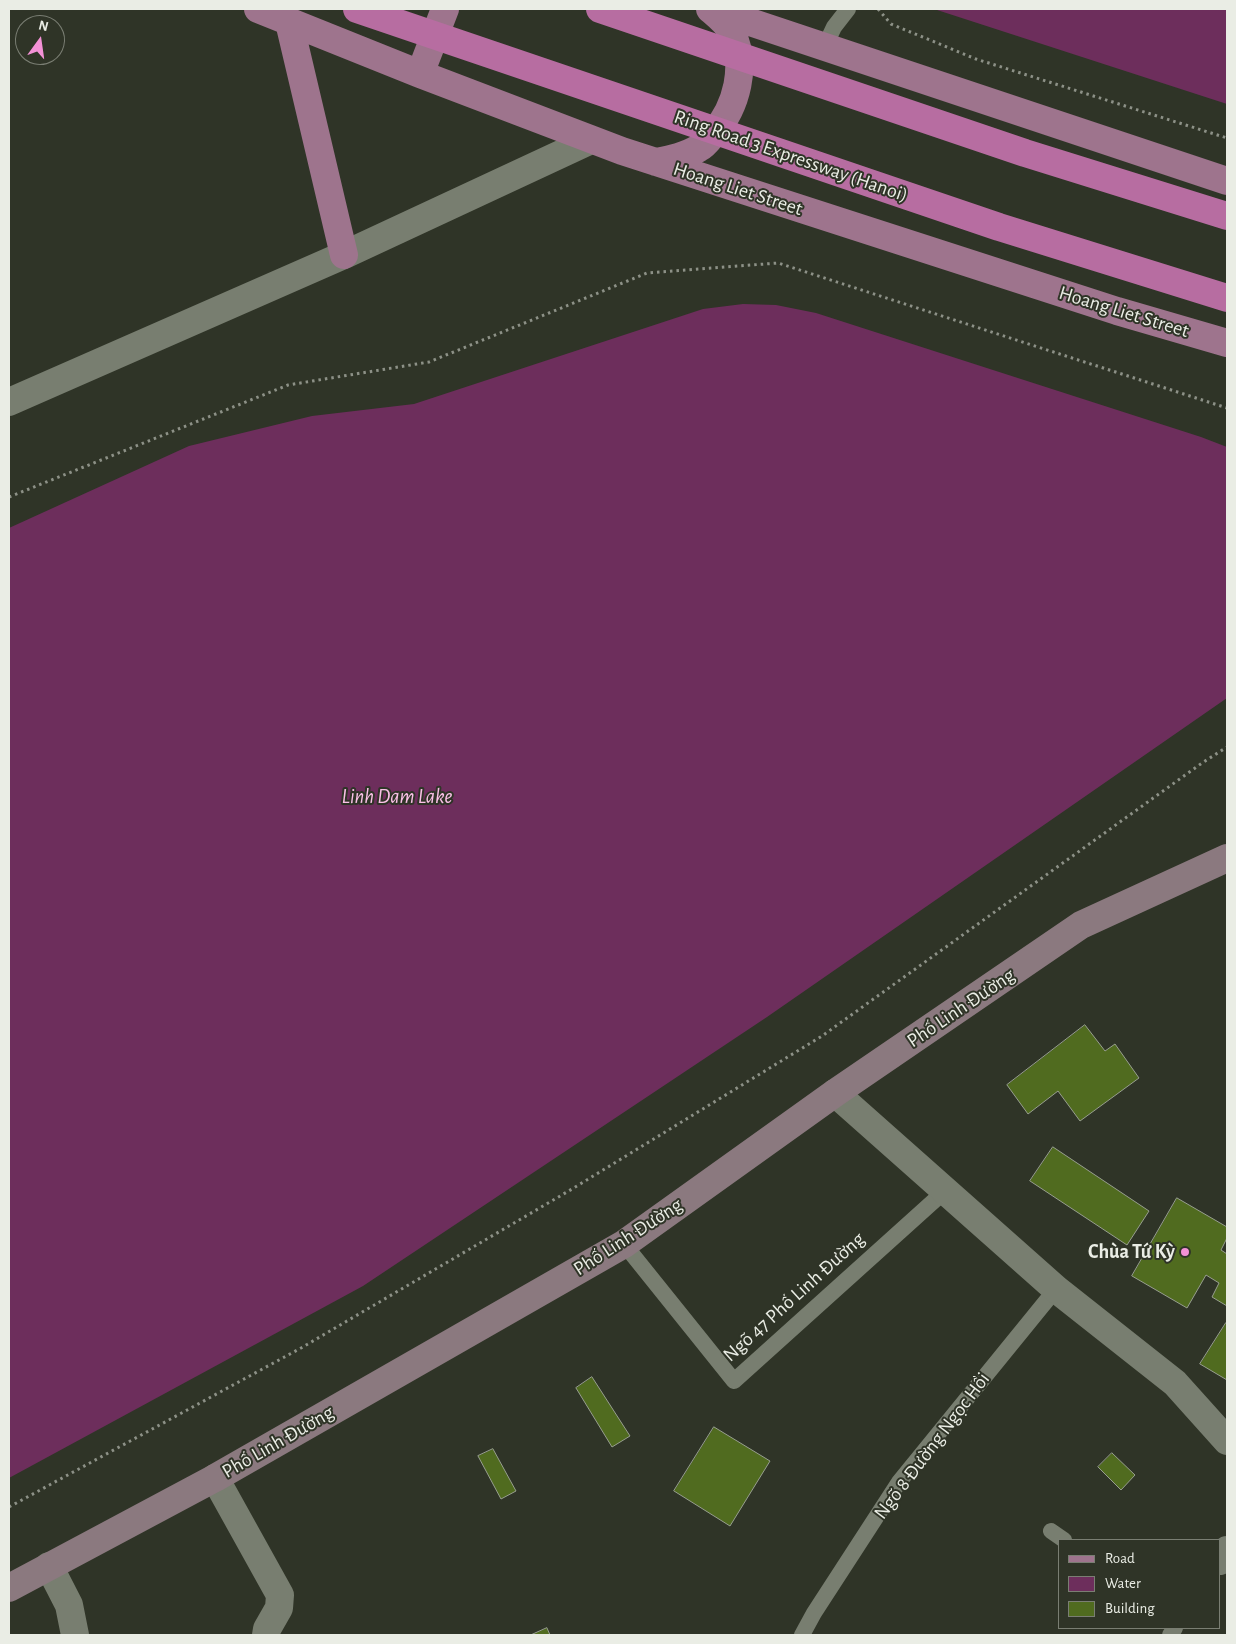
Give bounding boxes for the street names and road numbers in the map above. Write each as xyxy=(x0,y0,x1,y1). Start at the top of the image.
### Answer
street label: Ring Road 3 Expressway (Hanoi) xyxy=(671,105,911,207)
street label: Hoang Liet Street xyxy=(670,157,806,221)
street label: Hoang Liet Street xyxy=(1056,281,1192,343)
street label: Phố Linh Đường xyxy=(902,963,1020,1053)
street label: Phố Linh Đường xyxy=(569,1193,687,1281)
street label: Ngõ 47 Phố Linh Đường xyxy=(718,1227,870,1367)
street label: Ngõ 8 Đường Ngọc Hồi xyxy=(869,1368,995,1524)
street label: Phố Linh Đường xyxy=(218,1400,338,1484)

